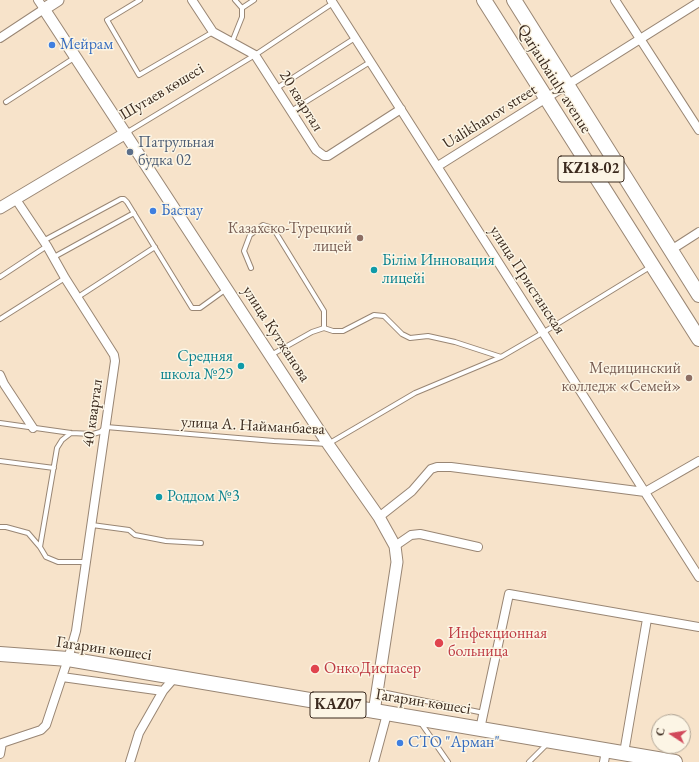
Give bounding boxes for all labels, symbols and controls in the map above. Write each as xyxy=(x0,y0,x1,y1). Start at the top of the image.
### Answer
street label: Qarjaubaiuly avenue xyxy=(513,21,595,137)
place label: Мейрам xyxy=(60,35,113,55)
marker: Мейрам xyxy=(47,40,57,50)
street label: Шугаев көшесі xyxy=(116,59,208,125)
street label: 20 квартал xyxy=(275,67,327,135)
street label: Ualikhanov street xyxy=(439,80,541,154)
place label: Патрульная будка 02 xyxy=(138,133,214,171)
marker: Патрульная будка 02 xyxy=(125,147,135,157)
road number: KZ18-02 xyxy=(558,156,624,182)
place label: Бастау xyxy=(161,201,203,221)
marker: Бастау xyxy=(148,206,158,216)
place label: Казахско-Турецкий лицей xyxy=(228,219,352,257)
street label: улица Пристанская xyxy=(485,222,569,338)
marker: Казахско-Турецкий лицей xyxy=(355,233,365,243)
place label: Білім Инновация лицейі xyxy=(382,251,495,289)
marker: Білім Инновация лицейі xyxy=(369,265,379,275)
street label: улица Кутжанова xyxy=(238,282,314,386)
place label: Средняя школа №29 xyxy=(161,347,233,385)
place label: Медицинский колледж «Семей» xyxy=(561,359,681,397)
marker: Средняя школа №29 xyxy=(236,361,246,371)
marker: Медицинский колледж «Семей» xyxy=(684,373,694,383)
street label: 40 квартал xyxy=(79,378,107,448)
street label: улица А. Найманбаева xyxy=(181,413,325,439)
place label: Роддом №3 xyxy=(167,487,240,507)
marker: Роддом №3 xyxy=(154,492,164,502)
place label: Инфекционная больница xyxy=(448,624,547,662)
street label: Гагарин көшесі xyxy=(55,633,153,665)
marker: Инфекционная больница xyxy=(433,637,445,649)
place label: ОнкоДиспасер xyxy=(324,659,421,679)
marker: ОнкоДиспасер xyxy=(309,663,321,675)
street label: Гагарин көшесі xyxy=(374,685,472,719)
road number: KAZ07 xyxy=(310,692,366,718)
north arrow xyxy=(651,714,691,754)
text: С xyxy=(653,726,668,737)
place label: СТО "Арман" xyxy=(408,733,500,753)
marker: СТО "Арман" xyxy=(395,738,405,748)

